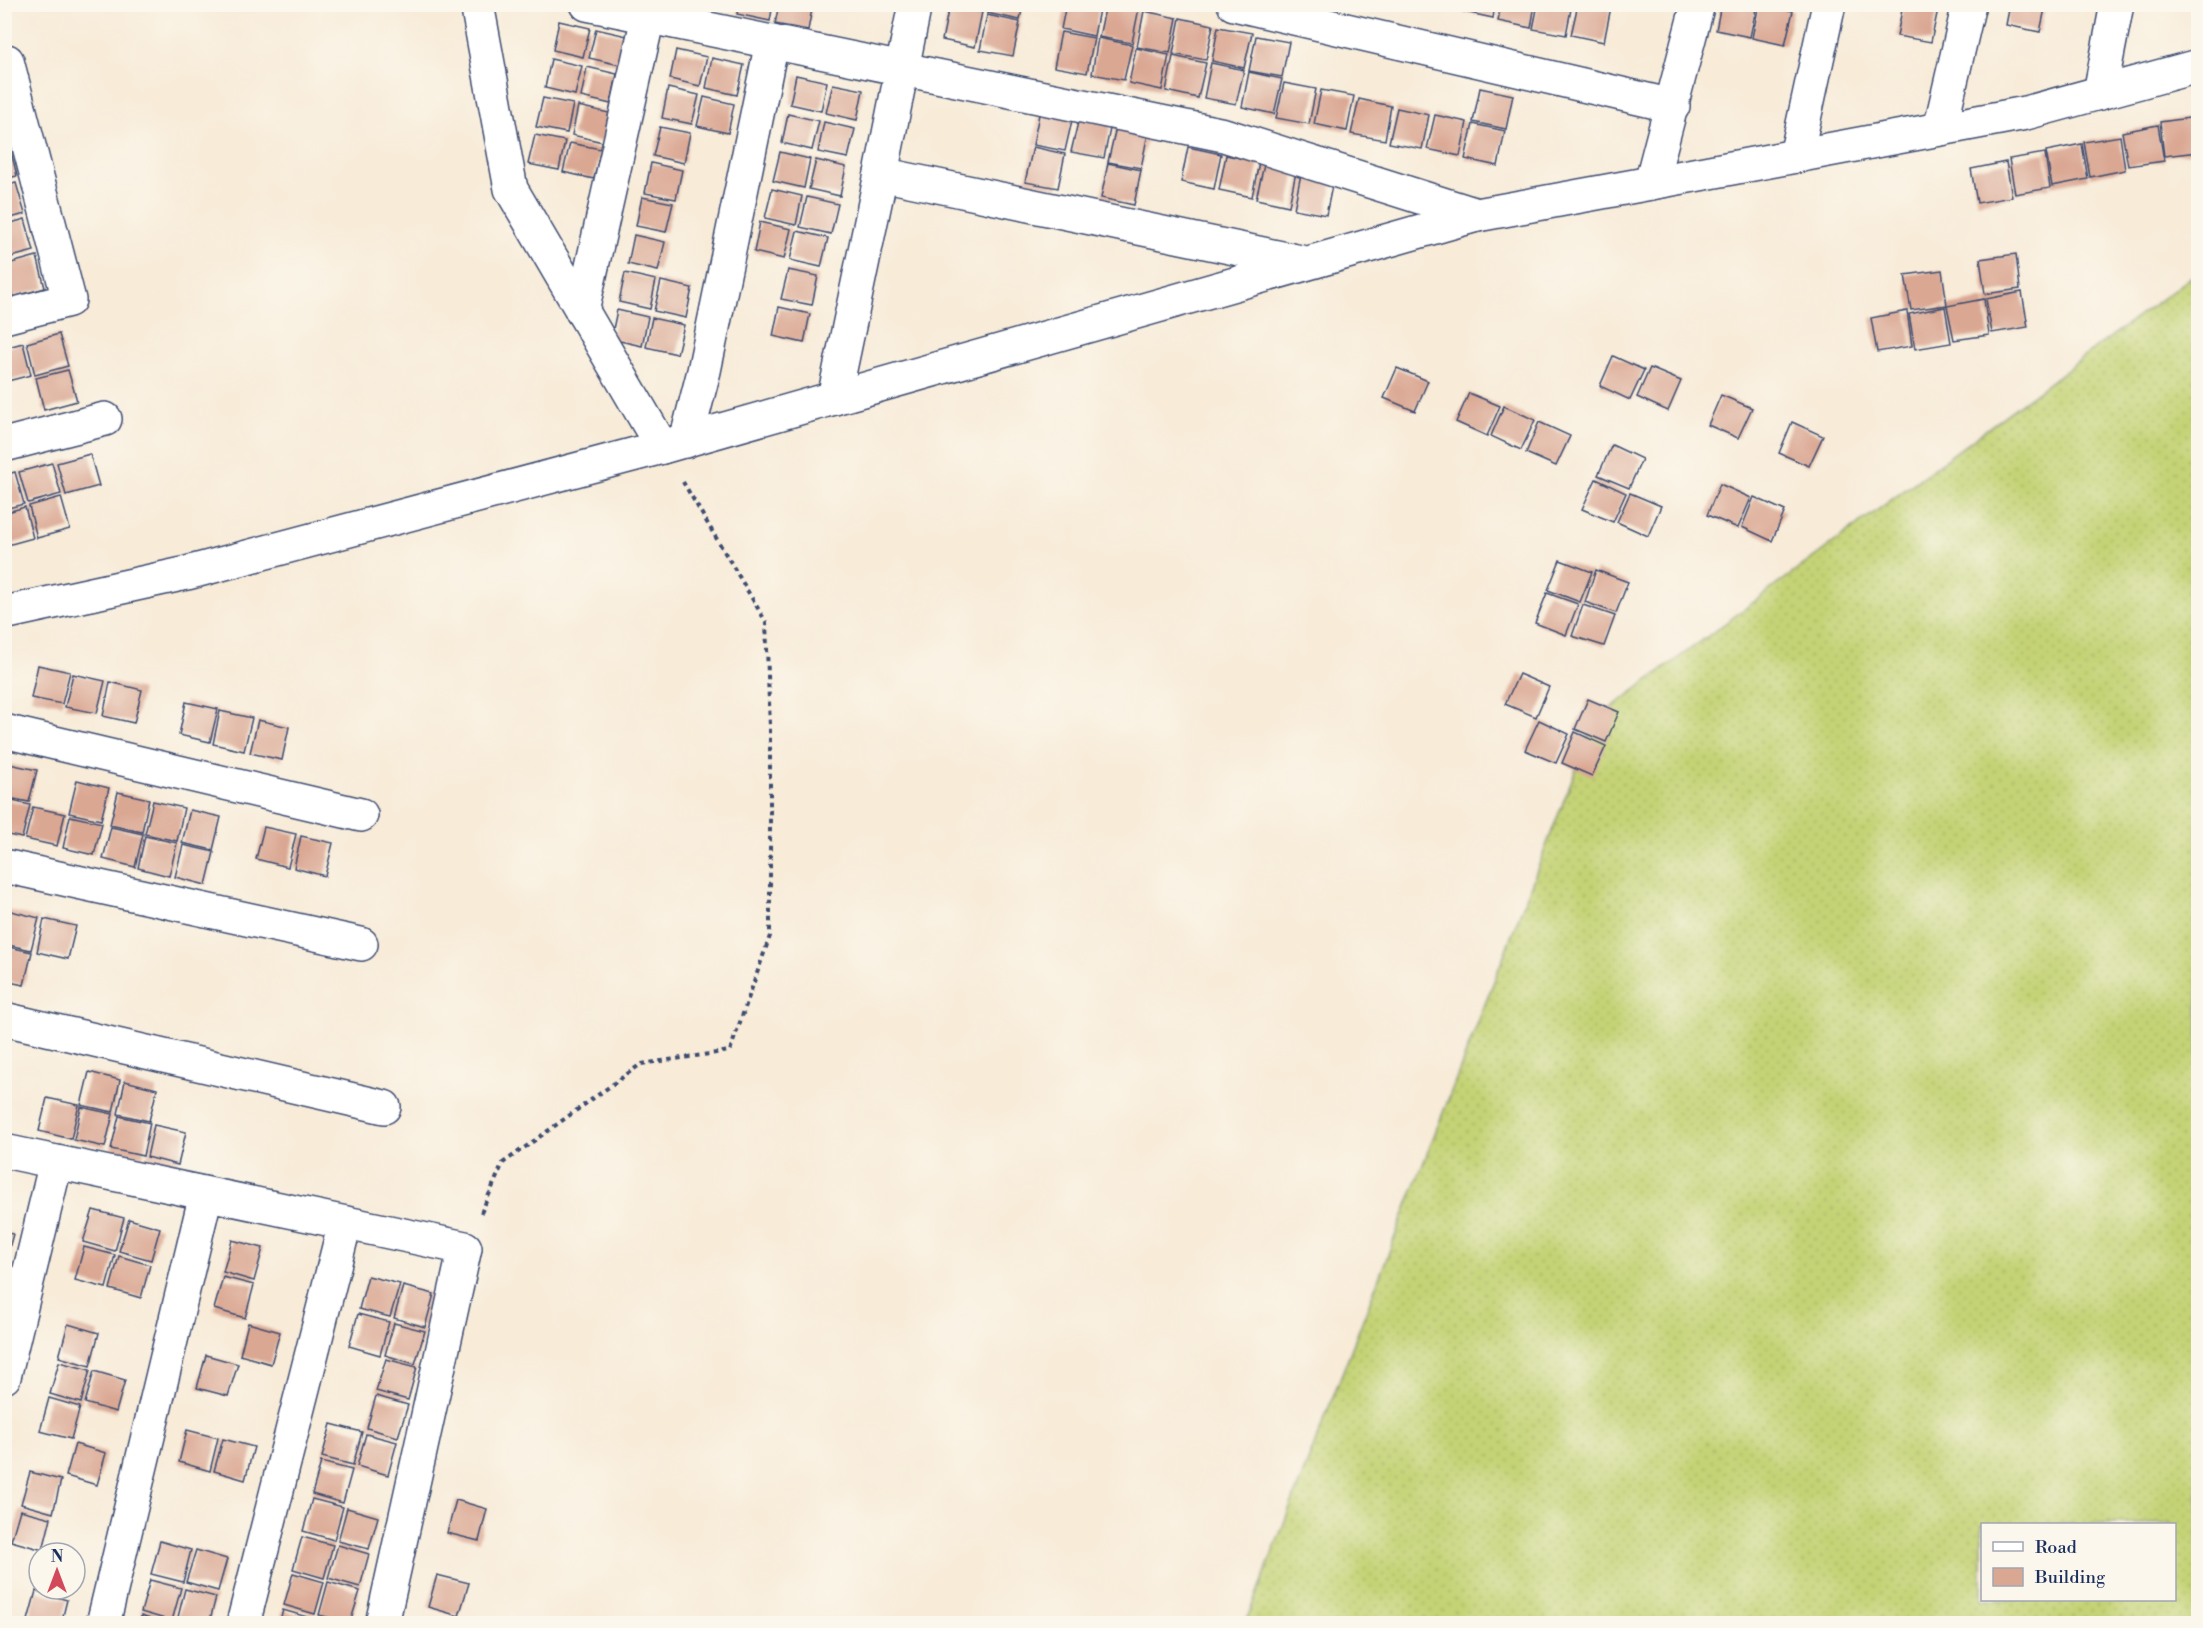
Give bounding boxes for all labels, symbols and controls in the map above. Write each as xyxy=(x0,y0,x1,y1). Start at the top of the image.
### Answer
legend xyxy=(1981,1523,2176,1601)
text: Road xyxy=(2035,1536,2078,1559)
north arrow xyxy=(27,1541,87,1601)
text: N xyxy=(51,1547,64,1567)
text: Building xyxy=(2034,1566,2106,1589)

